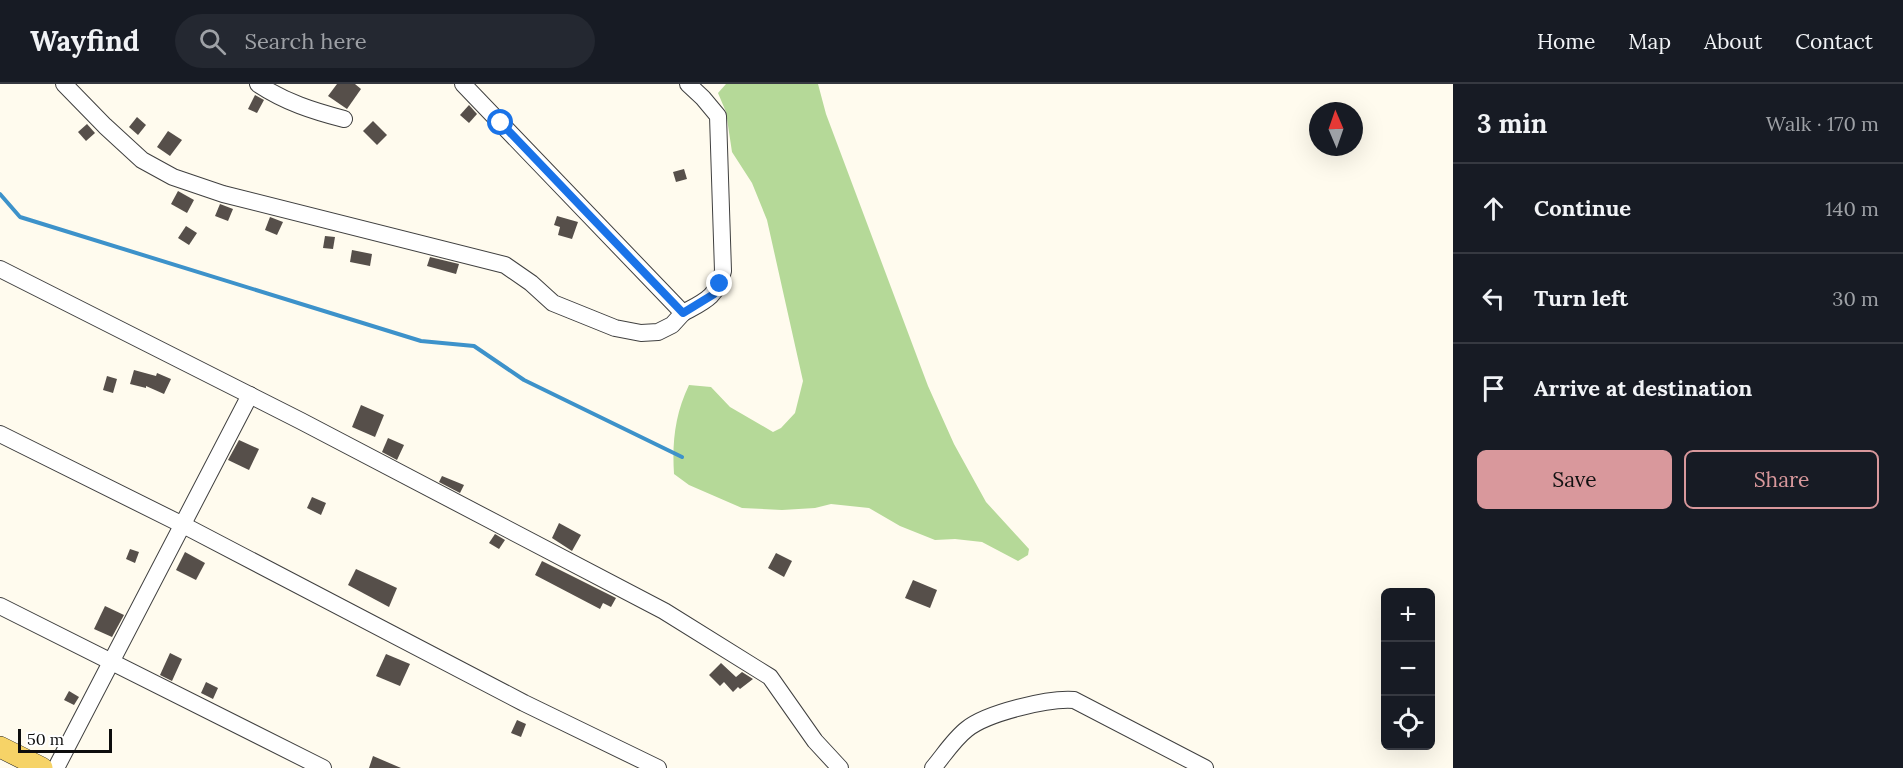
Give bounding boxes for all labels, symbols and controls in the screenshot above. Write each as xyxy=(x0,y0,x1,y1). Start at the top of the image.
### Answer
search box xyxy=(175,14,595,68)
text: Wayfind xyxy=(30,23,139,59)
icon: search xyxy=(196,25,229,58)
text: Search here xyxy=(244,27,367,55)
text: Home xyxy=(1537,28,1595,55)
text: Map xyxy=(1628,28,1671,55)
text: About xyxy=(1704,28,1762,55)
text: Contact xyxy=(1795,28,1873,55)
north arrow xyxy=(1309,102,1363,156)
text: 3 min xyxy=(1477,107,1547,140)
route start xyxy=(487,109,513,135)
text: Walk · 170 m xyxy=(1766,111,1879,136)
icon: ahead xyxy=(1477,192,1510,225)
text: Continue xyxy=(1534,194,1631,222)
text: 140 m xyxy=(1825,196,1879,221)
route end xyxy=(706,270,732,296)
icon: left xyxy=(1477,282,1510,315)
text: Turn left xyxy=(1534,284,1628,312)
text: 30 m xyxy=(1832,286,1879,311)
icon: arrive xyxy=(1477,372,1510,405)
text: Arrive at destination xyxy=(1534,374,1752,402)
button: Save xyxy=(1477,450,1672,509)
button: Share xyxy=(1684,450,1879,509)
map controls xyxy=(1381,588,1435,750)
button: + xyxy=(1381,588,1435,642)
button: − xyxy=(1381,642,1435,696)
button: locate xyxy=(1381,696,1435,750)
scale bar xyxy=(18,726,112,754)
text: 50 m xyxy=(27,729,64,749)

